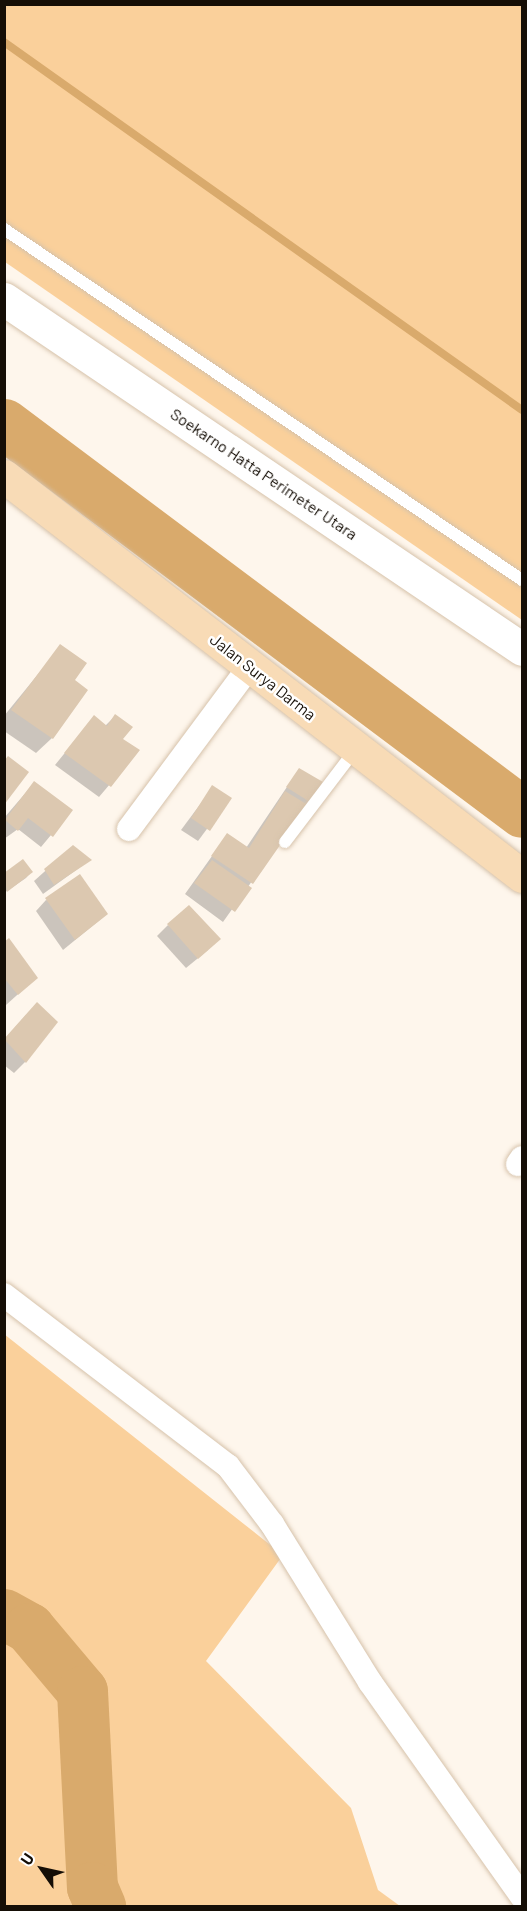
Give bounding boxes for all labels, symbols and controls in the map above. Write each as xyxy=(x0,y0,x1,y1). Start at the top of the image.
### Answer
street label: Soekarno Hatta Perimeter Utara xyxy=(167,404,361,544)
street label: Jalan Surya Darma xyxy=(206,630,320,724)
north arrow xyxy=(12,1839,72,1899)
text: U xyxy=(16,1849,37,1868)

